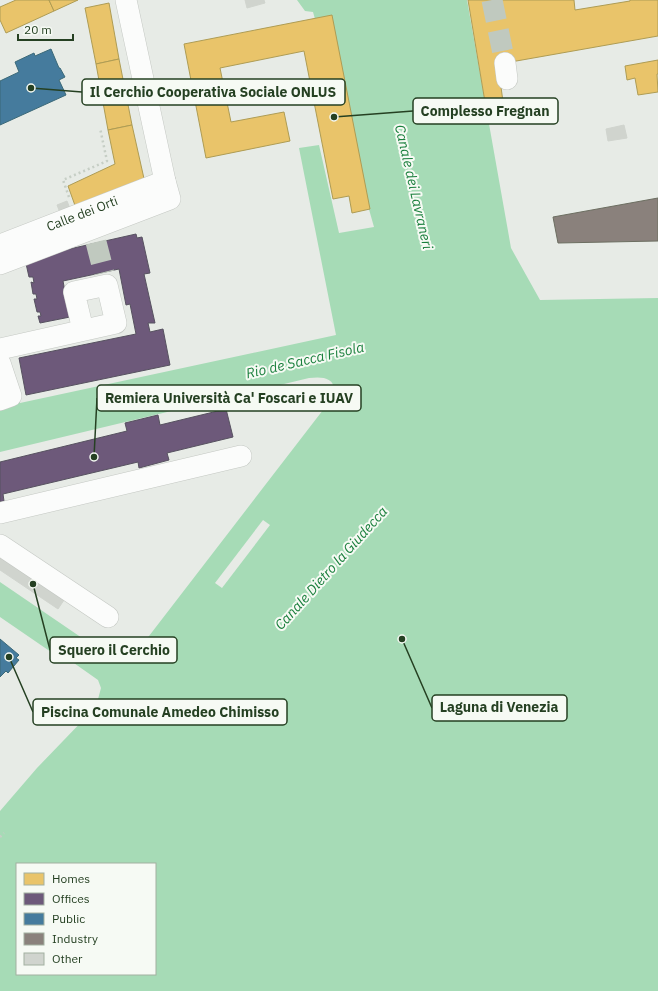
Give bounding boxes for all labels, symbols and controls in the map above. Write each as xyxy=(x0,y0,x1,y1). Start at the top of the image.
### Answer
scale bar xyxy=(18,16,73,42)
text: 20 m xyxy=(24,22,52,37)
callout: Il Cerchio Cooperativa Sociale ONLUS xyxy=(82,79,345,105)
text: Il Cerchio Cooperativa Sociale ONLUS xyxy=(90,83,336,101)
callout: Complesso Fregnan xyxy=(413,98,558,124)
text: Complesso Fregnan xyxy=(421,102,549,120)
water label: Canale dei Lavraneri xyxy=(391,123,437,251)
street label: Calle dei Orti xyxy=(44,192,120,235)
water label: Rio de Sacca Fisola xyxy=(244,338,366,382)
callout: Remiera Università Ca' Foscari e IUAV xyxy=(97,385,361,411)
text: Remiera Università Ca' Foscari e IUAV xyxy=(105,389,353,407)
water label: Canale Dietro la Giudecca xyxy=(271,502,391,634)
callout: Squero il Cerchio xyxy=(50,637,177,663)
text: Squero il Cerchio xyxy=(58,641,170,659)
callout: Laguna di Venezia xyxy=(432,695,567,721)
text: Laguna di Venezia xyxy=(440,698,558,716)
callout: Piscina Comunale Amedeo Chimisso xyxy=(33,699,287,725)
text: Piscina Comunale Amedeo Chimisso xyxy=(41,703,279,721)
legend xyxy=(16,863,156,975)
text: Homes xyxy=(52,871,90,886)
text: Offices xyxy=(52,891,90,906)
text: Public xyxy=(52,911,85,926)
text: Industry xyxy=(52,931,98,946)
text: Other xyxy=(52,951,83,966)

